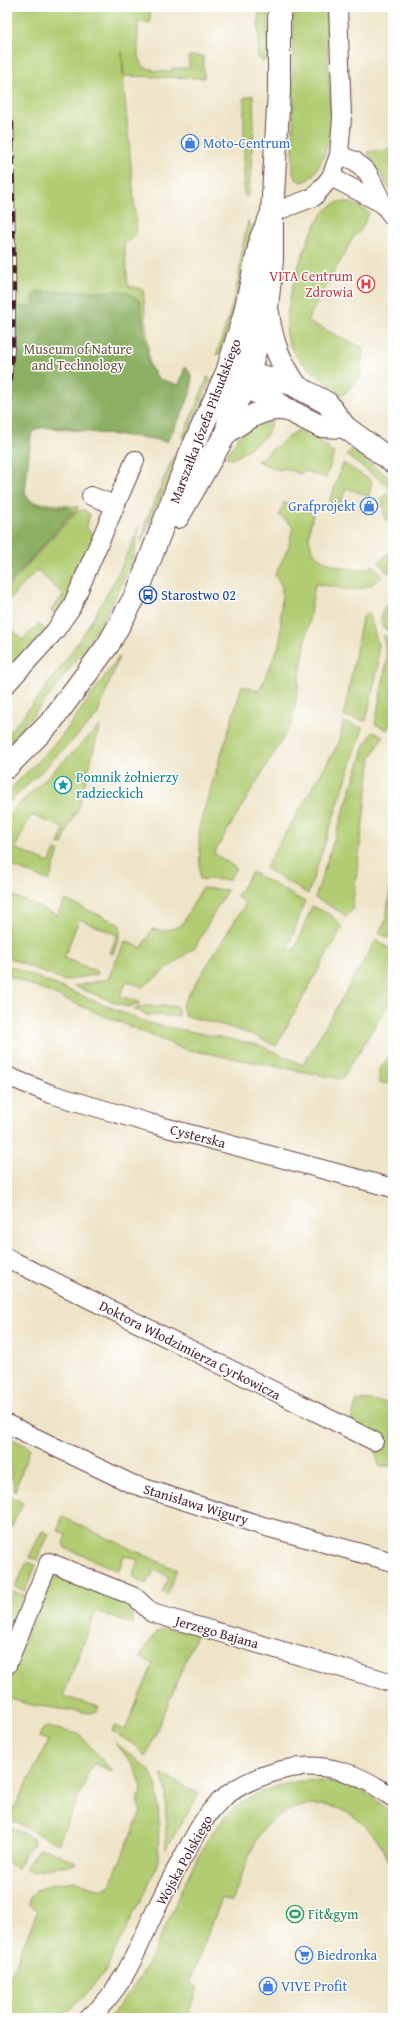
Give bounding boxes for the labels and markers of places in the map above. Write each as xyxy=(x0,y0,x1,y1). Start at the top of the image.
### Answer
shop icon: Moto-Centrum xyxy=(180,133,200,153)
place label: Moto-Centrum xyxy=(203,133,291,153)
place label: VITA Centrum Zdrowia xyxy=(269,266,354,302)
hospital icon: VITA Centrum Zdrowia xyxy=(356,274,376,294)
place label: Grafprojekt xyxy=(288,496,356,516)
shop icon: Grafprojekt xyxy=(359,496,379,516)
bus stop icon: Starostwo 02 xyxy=(138,585,158,605)
place label: Starostwo 02 xyxy=(161,585,236,605)
place label: Pomnik żołnierzy radzieckich xyxy=(76,767,179,803)
place icon: Pomnik żołnierzy radzieckich xyxy=(53,775,73,795)
sports icon: Fit&gym xyxy=(285,1904,305,1924)
place label: Fit&gym xyxy=(308,1904,359,1924)
supermarket icon: Biedronka xyxy=(294,1945,314,1965)
place label: Biedronka xyxy=(317,1945,378,1965)
shop icon: VIVE Profit xyxy=(258,1976,278,1996)
place label: VIVE Profit xyxy=(281,1976,347,1996)

